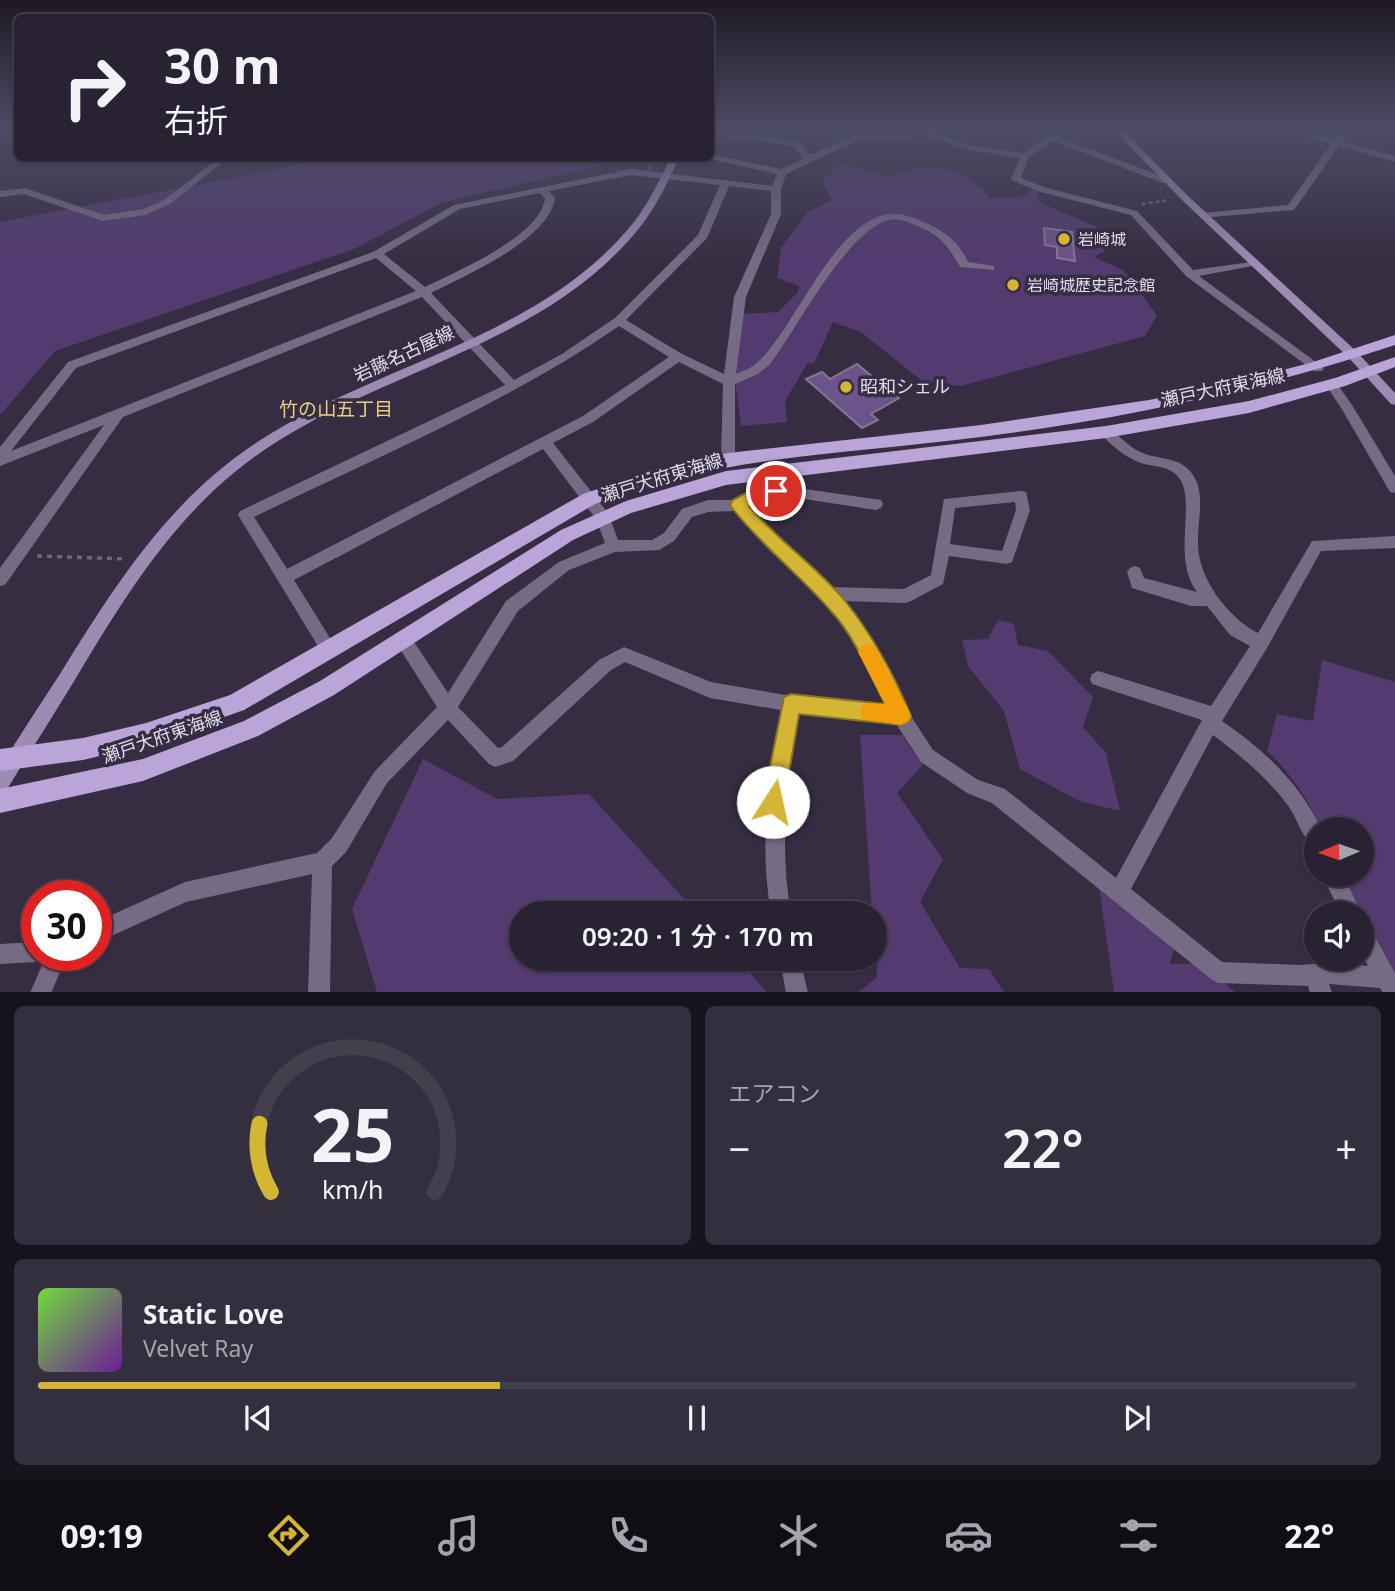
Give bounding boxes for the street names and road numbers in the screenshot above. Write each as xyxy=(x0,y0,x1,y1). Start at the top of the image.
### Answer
street label: 岩藤名古屋線 xyxy=(350,319,458,387)
street label: 瀬戸大府東海線 xyxy=(1159,362,1287,412)
street label: 瀬戸大府東海線 xyxy=(598,447,725,507)
street label: 瀬戸大府東海線 xyxy=(98,704,225,768)

